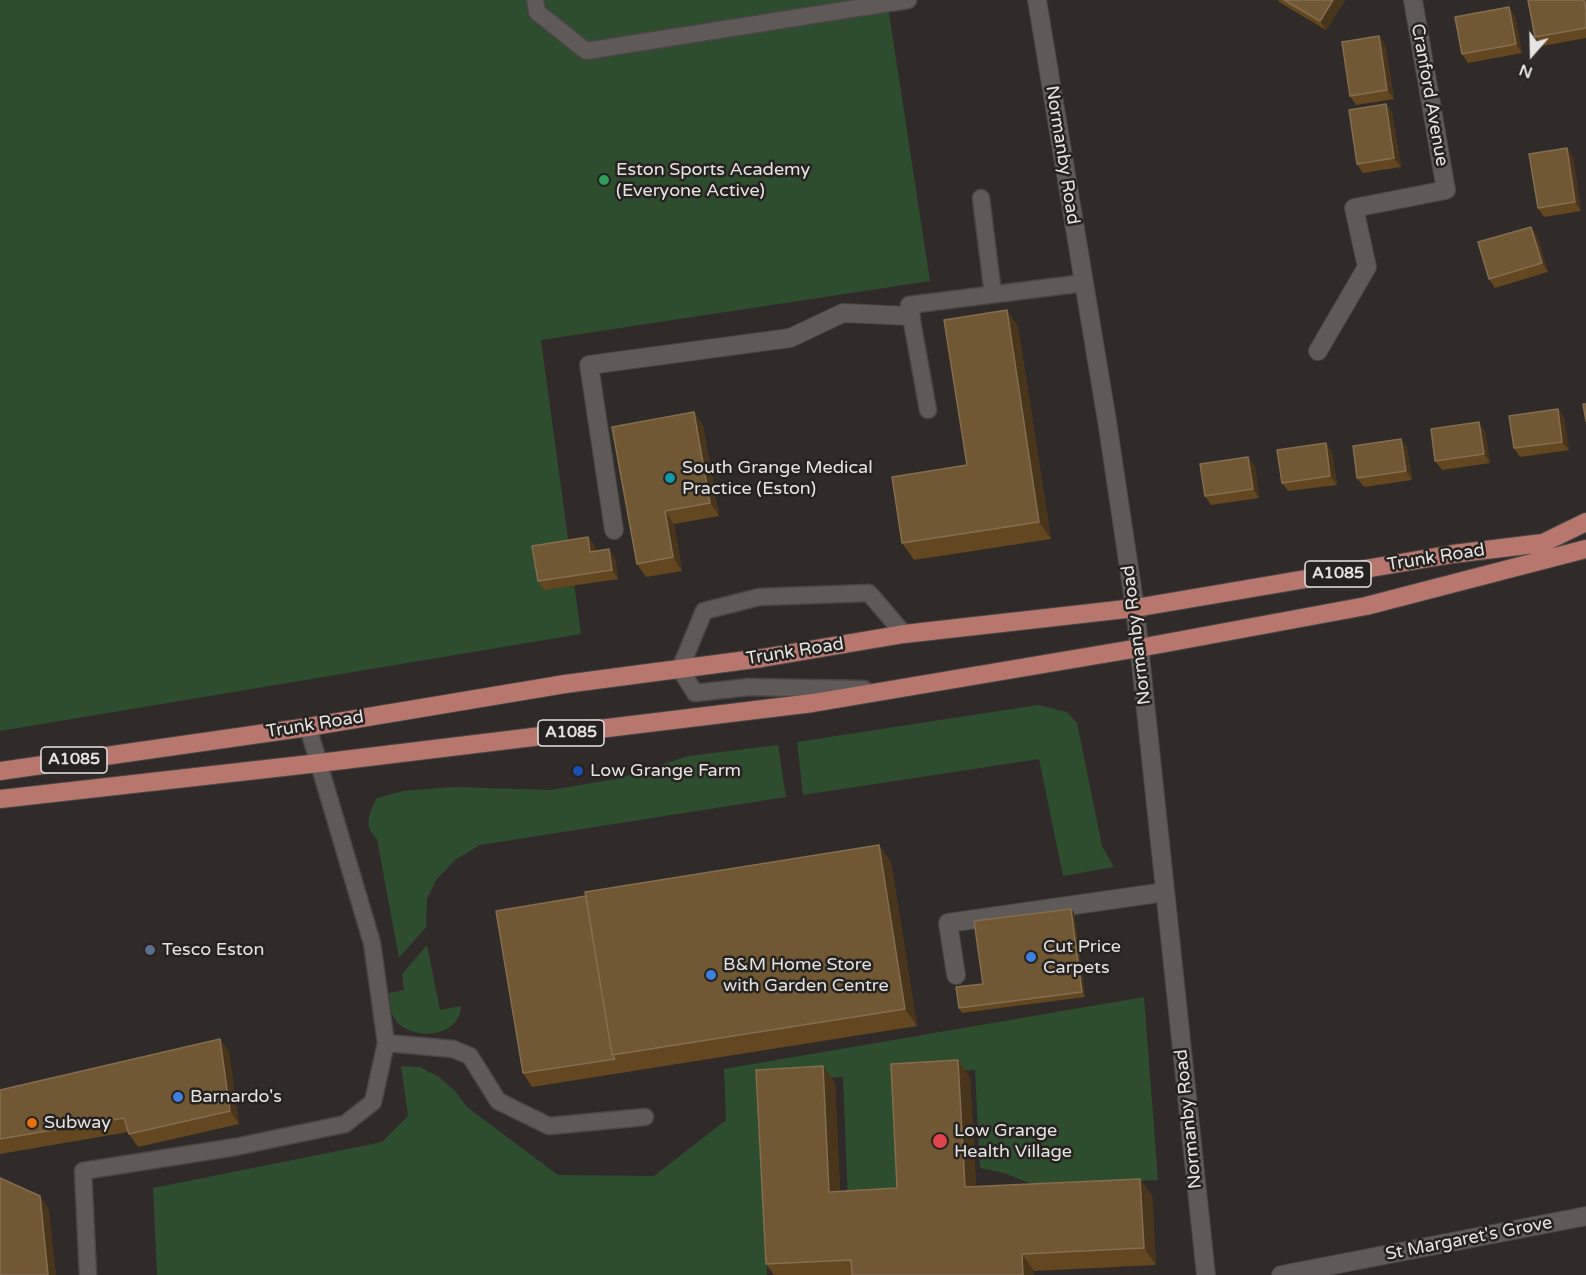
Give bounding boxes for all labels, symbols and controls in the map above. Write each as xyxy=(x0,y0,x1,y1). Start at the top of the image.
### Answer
street label: Cranford Avenue xyxy=(1406,22,1452,168)
north arrow xyxy=(1502,24,1562,84)
text: N xyxy=(1516,59,1535,83)
street label: Normanby Road xyxy=(1040,84,1084,226)
place label: Eston Sports Academy (Everyone Active) xyxy=(616,159,810,201)
marker: Eston Sports Academy (Everyone Active) xyxy=(597,173,611,187)
place label: South Grange Medical Practice (Eston) xyxy=(682,457,873,500)
marker: South Grange Medical Practice (Eston) xyxy=(663,471,677,485)
street label: Trunk Road xyxy=(1386,540,1486,576)
road number: A1085 xyxy=(1305,561,1371,587)
street label: Normanby Road xyxy=(1118,564,1156,706)
street label: Trunk Road xyxy=(745,634,845,670)
street label: Trunk Road xyxy=(265,707,365,743)
road number: A1085 xyxy=(538,720,604,746)
road number: A1085 xyxy=(41,747,107,773)
place label: Low Grange Farm xyxy=(590,760,741,782)
marker: Low Grange Farm xyxy=(571,764,585,778)
place label: Cut Price Carpets xyxy=(1043,936,1121,978)
place label: Tesco Eston xyxy=(162,939,264,961)
marker: Tesco Eston xyxy=(143,943,157,957)
marker: Cut Price Carpets xyxy=(1024,950,1038,964)
place label: B&M Home Store with Garden Centre xyxy=(723,954,889,996)
marker: B&M Home Store with Garden Centre xyxy=(704,968,718,982)
street label: Normanby Road xyxy=(1171,1048,1207,1190)
place label: Barnardo's xyxy=(190,1086,282,1108)
marker: Barnardo's xyxy=(171,1090,185,1104)
place label: Subway xyxy=(44,1112,111,1134)
marker: Subway xyxy=(25,1116,39,1130)
place label: Low Grange Health Village xyxy=(954,1120,1072,1162)
marker: Low Grange Health Village xyxy=(931,1132,949,1150)
street label: St Margaret's Grove xyxy=(1384,1212,1554,1266)

